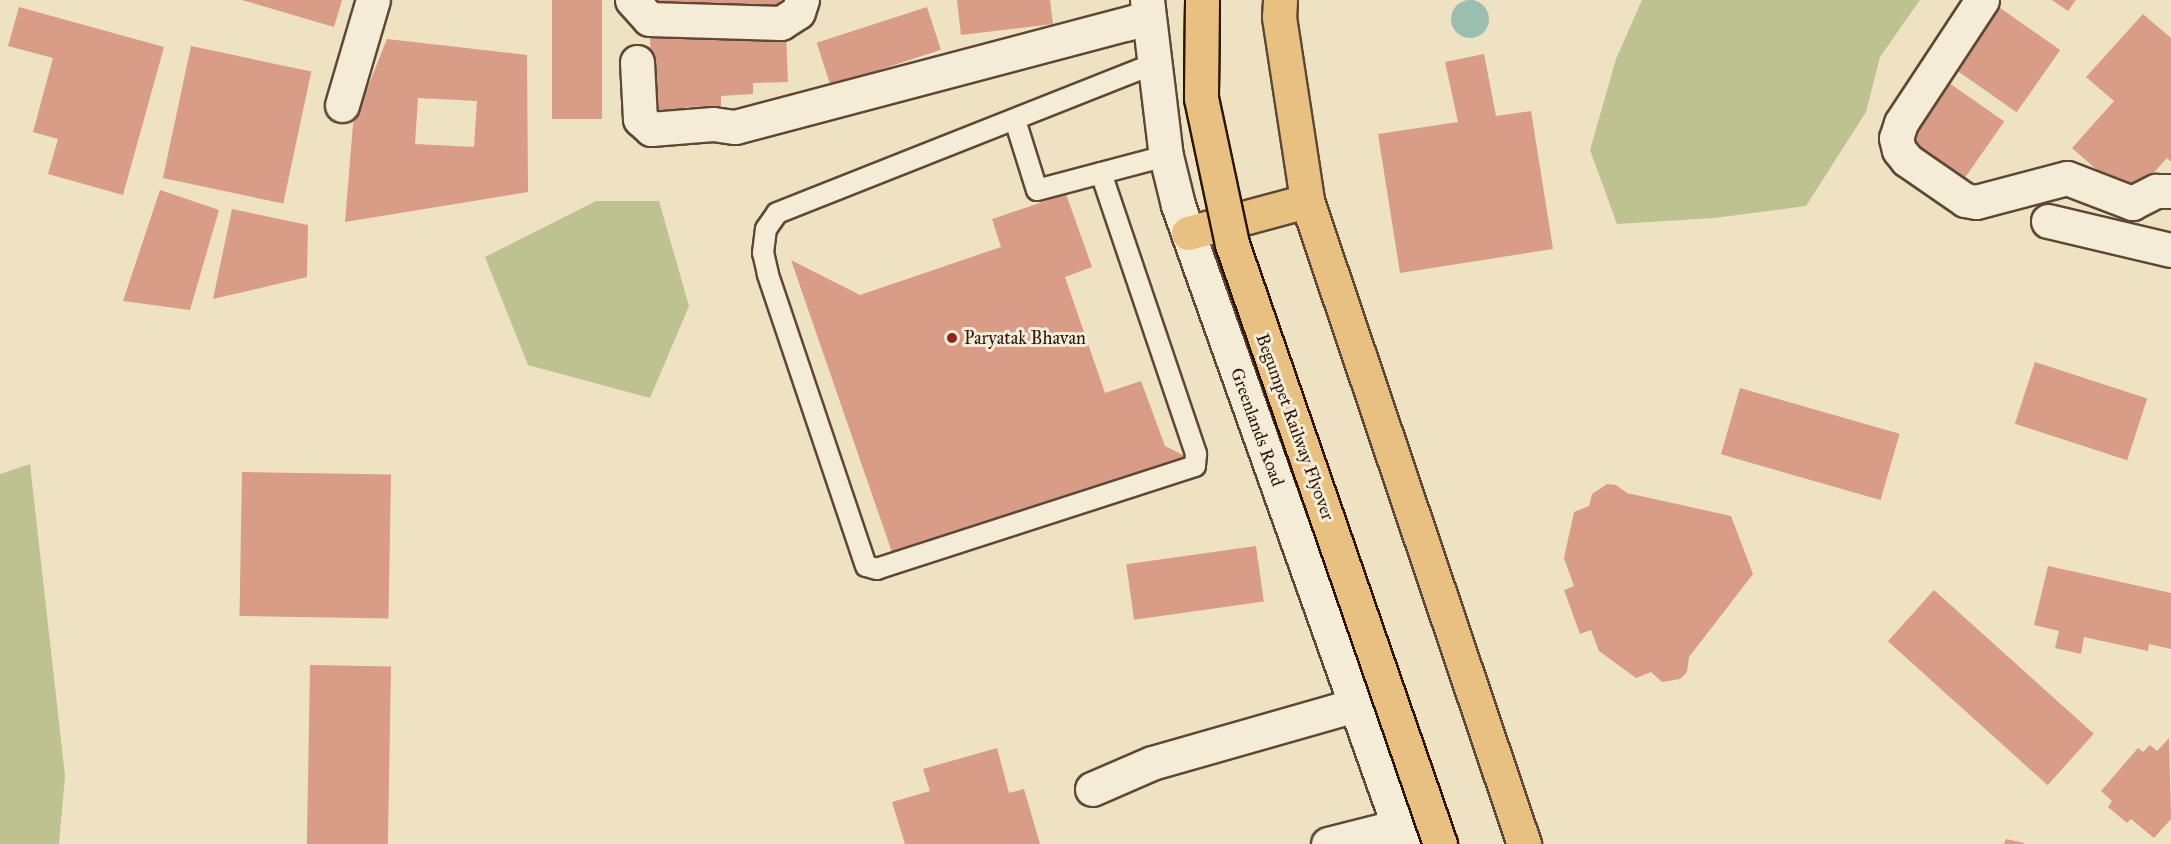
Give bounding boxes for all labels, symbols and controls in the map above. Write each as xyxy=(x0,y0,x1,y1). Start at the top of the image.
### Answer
place label: Paryatak Bhavan xyxy=(964,327,1086,349)
marker: Paryatak Bhavan xyxy=(945,331,959,345)
street label: Begumpet Railway Flyover xyxy=(1251,331,1339,523)
street label: Greenlands Road xyxy=(1226,365,1288,489)

